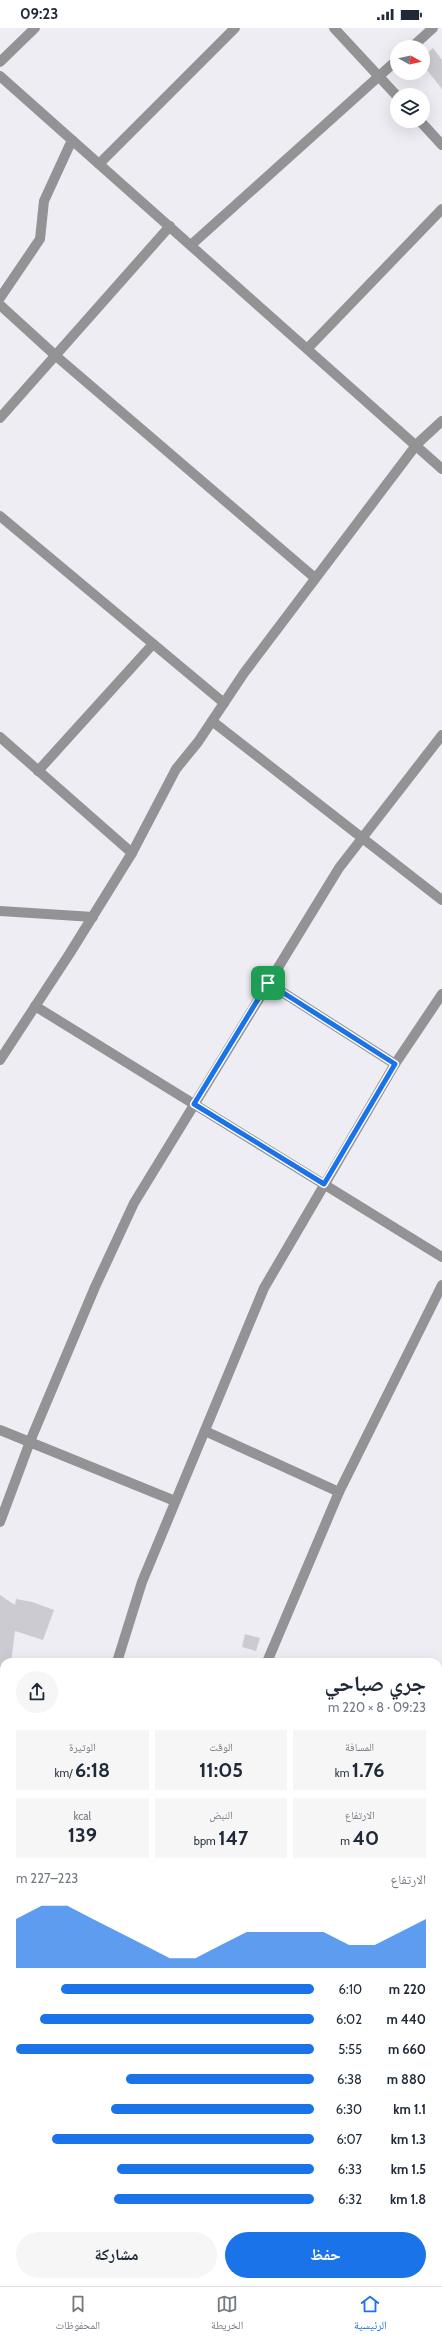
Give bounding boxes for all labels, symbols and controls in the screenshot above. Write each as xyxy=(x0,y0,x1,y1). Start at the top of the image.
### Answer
text: 09:23 xyxy=(20,5,58,23)
north arrow xyxy=(390,40,430,80)
map controls xyxy=(390,40,430,128)
button: layers xyxy=(390,88,430,128)
pin xyxy=(251,966,285,1000)
icon: arrive xyxy=(257,972,279,994)
text: جري صباحي xyxy=(324,1670,426,1697)
button: share xyxy=(16,1671,58,1713)
text: 09:23 · 8 × 220 m xyxy=(328,1699,426,1715)
text: الوتيرة xyxy=(69,1740,96,1754)
text: الوقت xyxy=(209,1740,233,1754)
text: المسافة xyxy=(345,1740,374,1754)
text: 6:18 xyxy=(75,1758,110,1782)
text: 11:05 xyxy=(199,1758,243,1782)
text: 1.76 xyxy=(352,1758,385,1782)
text: /km xyxy=(54,1766,75,1780)
text: km xyxy=(335,1766,352,1780)
text: النبض xyxy=(209,1808,233,1822)
text: الارتفاع xyxy=(345,1808,375,1822)
text: kcal xyxy=(74,1809,91,1823)
text: 139 xyxy=(68,1823,97,1847)
text: 147 xyxy=(218,1826,248,1850)
text: 40 xyxy=(352,1826,379,1850)
text: bpm xyxy=(194,1834,218,1848)
text: m xyxy=(340,1834,352,1848)
text: 223–227 m xyxy=(16,1870,78,1886)
text: الارتفاع xyxy=(391,1871,426,1887)
text: 6:10 xyxy=(339,1981,362,1997)
text: 220 m xyxy=(389,1981,426,1997)
text: 6:02 xyxy=(336,2011,362,2027)
text: 440 m xyxy=(386,2011,426,2027)
text: 5:55 xyxy=(338,2041,362,2057)
text: 660 m xyxy=(388,2041,426,2057)
text: 6:38 xyxy=(337,2071,362,2087)
text: 880 m xyxy=(387,2071,426,2087)
text: 6:30 xyxy=(336,2101,362,2117)
text: 1.1 km xyxy=(393,2101,426,2117)
text: 6:07 xyxy=(336,2131,362,2147)
text: 1.3 km xyxy=(391,2131,426,2147)
text: 6:33 xyxy=(338,2161,362,2177)
text: 1.5 km xyxy=(391,2161,426,2177)
text: 6:32 xyxy=(338,2191,362,2207)
text: 1.8 km xyxy=(390,2191,426,2207)
button: مشاركة xyxy=(16,2232,217,2278)
button: حفظ xyxy=(225,2232,426,2278)
tab: المحفوظات xyxy=(55,2293,100,2336)
tab: الخريطة xyxy=(211,2293,243,2336)
tab: الرئيسية xyxy=(354,2293,387,2336)

